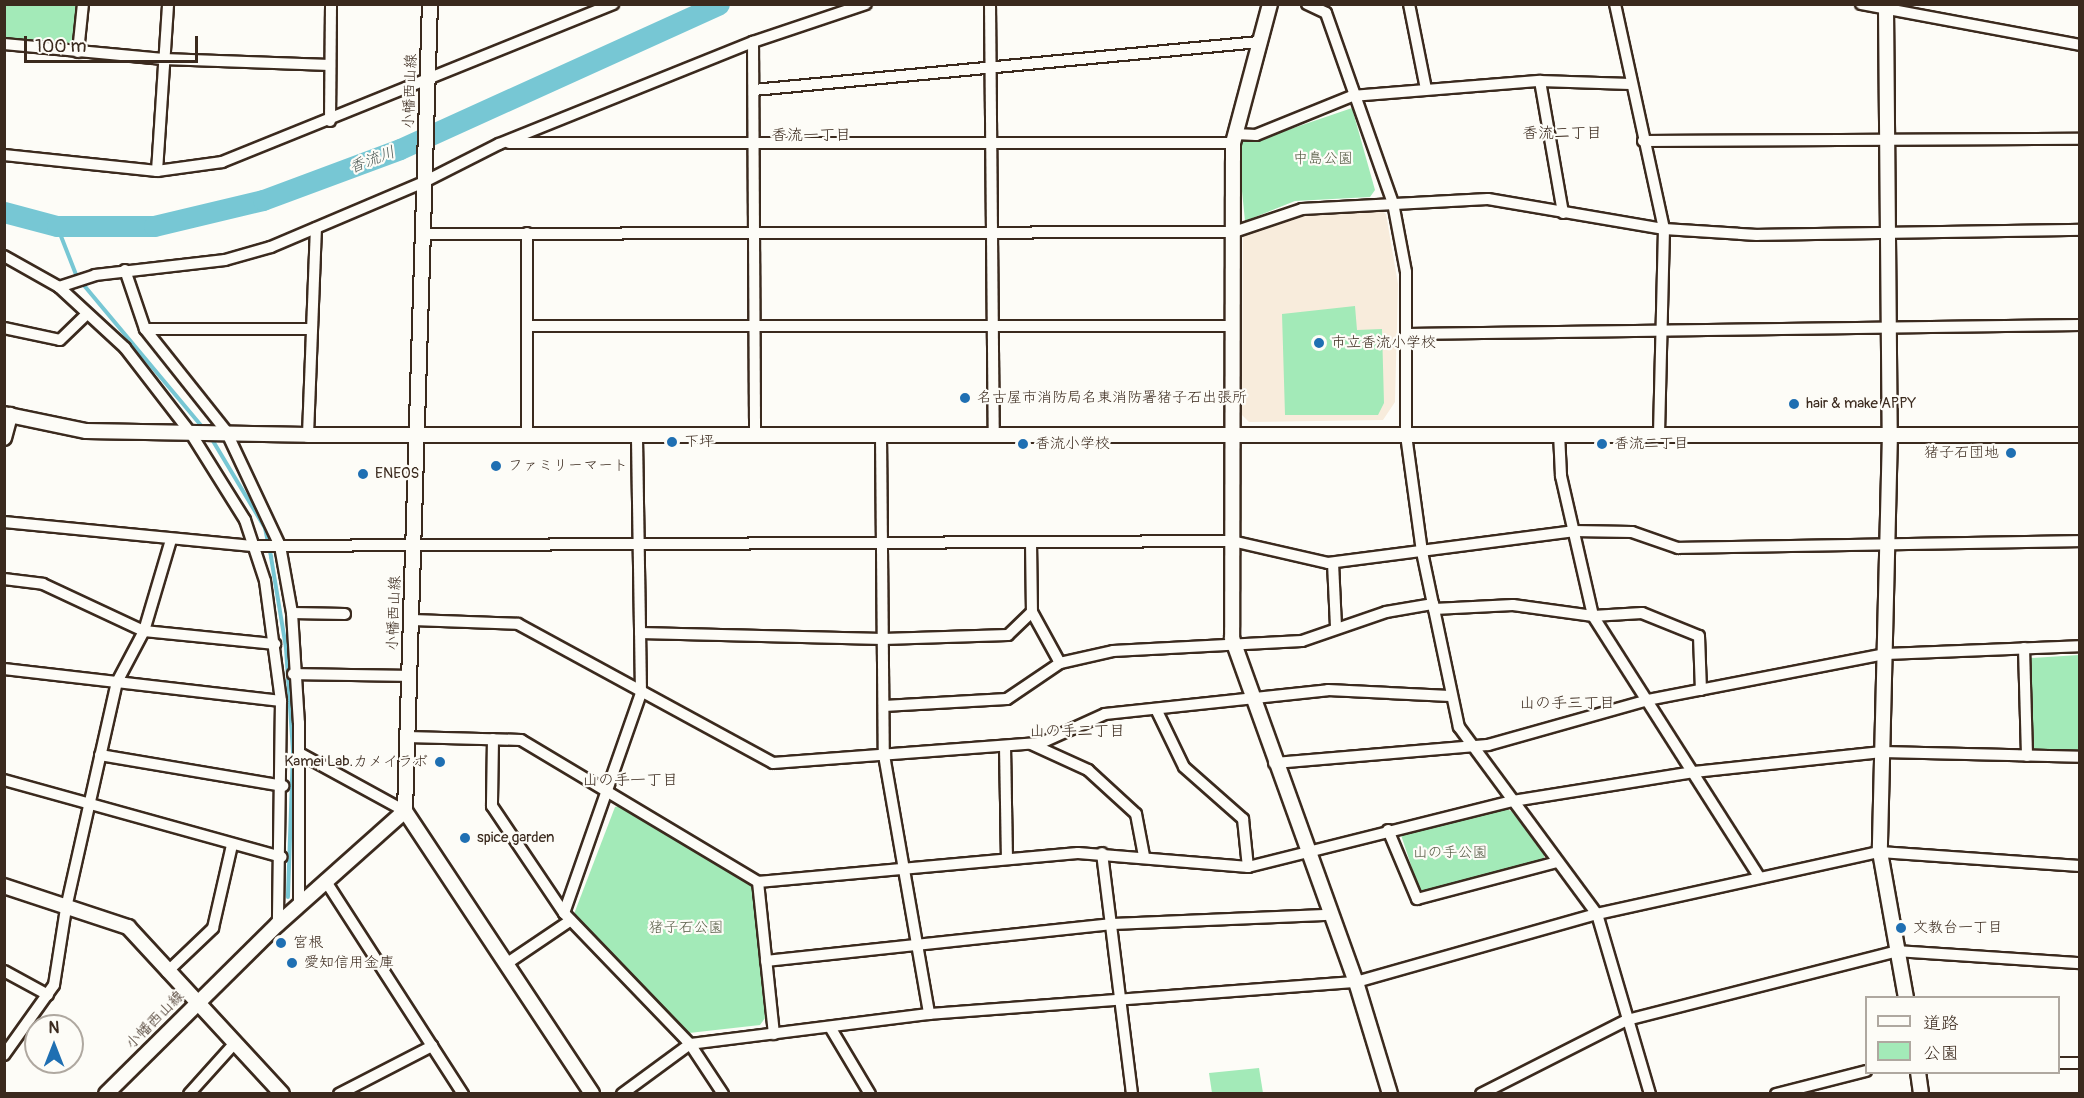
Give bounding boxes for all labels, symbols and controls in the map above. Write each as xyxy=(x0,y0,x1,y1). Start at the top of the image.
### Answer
scale bar xyxy=(27,24,201,62)
text: 100 m xyxy=(35,35,87,58)
street label: 小幡西山線 xyxy=(400,53,420,129)
district label: 香流二丁目 xyxy=(1522,123,1602,143)
district label: 香流一丁目 xyxy=(771,125,851,145)
water label: 香流川 xyxy=(346,142,398,178)
park label: 中島公園 xyxy=(1293,150,1353,168)
place label: 市立香流小学校 xyxy=(1331,334,1436,352)
marker: 市立香流小学校 xyxy=(1312,336,1326,350)
place label: 名古屋市消防局名東消防署猪子石出張所 xyxy=(977,389,1247,407)
marker: 名古屋市消防局名東消防署猪子石出張所 xyxy=(958,391,972,405)
place label: hair & make APPY xyxy=(1806,395,1916,413)
marker: hair & make APPY xyxy=(1787,397,1801,411)
place label: 下坪 xyxy=(684,433,714,451)
marker: 下坪 xyxy=(665,435,679,449)
place label: 香流小学校 xyxy=(1035,435,1110,453)
place label: 香流二丁目 xyxy=(1614,435,1689,453)
marker: 香流小学校 xyxy=(1016,437,1030,451)
marker: 香流二丁目 xyxy=(1595,437,1609,451)
place label: 猪子石団地 xyxy=(1924,444,1999,462)
marker: 猪子石団地 xyxy=(2004,446,2018,460)
place label: ファミリーマート xyxy=(508,457,628,475)
marker: ファミリーマート xyxy=(489,459,503,473)
place label: ENEOS xyxy=(375,465,419,483)
marker: ENEOS xyxy=(356,467,370,481)
street label: 小幡西山線 xyxy=(384,575,404,651)
district label: 山の手三丁目 xyxy=(1519,693,1615,713)
district label: 山の手二丁目 xyxy=(1029,721,1125,741)
place label: Kamei Lab.カメイラボ xyxy=(284,753,428,771)
marker: Kamei Lab.カメイラボ xyxy=(433,755,447,769)
district label: 山の手一丁目 xyxy=(582,770,678,790)
place label: spice garden xyxy=(477,829,554,847)
marker: spice garden xyxy=(458,831,472,845)
park label: 山の手公園 xyxy=(1413,844,1487,862)
park label: 猪子石公園 xyxy=(649,919,723,937)
place label: 文教台一丁目 xyxy=(1913,919,2003,937)
marker: 文教台一丁目 xyxy=(1894,921,1908,935)
place label: 宮根 xyxy=(293,934,323,952)
marker: 宮根 xyxy=(274,936,288,950)
place label: 愛知信用金庫 xyxy=(304,954,394,972)
marker: 愛知信用金庫 xyxy=(285,956,299,970)
street label: 小幡西山線 xyxy=(122,987,188,1053)
legend xyxy=(1865,996,2060,1074)
text: 道路 xyxy=(1923,1012,1959,1035)
north arrow xyxy=(24,1014,84,1074)
text: N xyxy=(49,1018,59,1038)
text: 公園 xyxy=(1923,1042,1959,1065)

